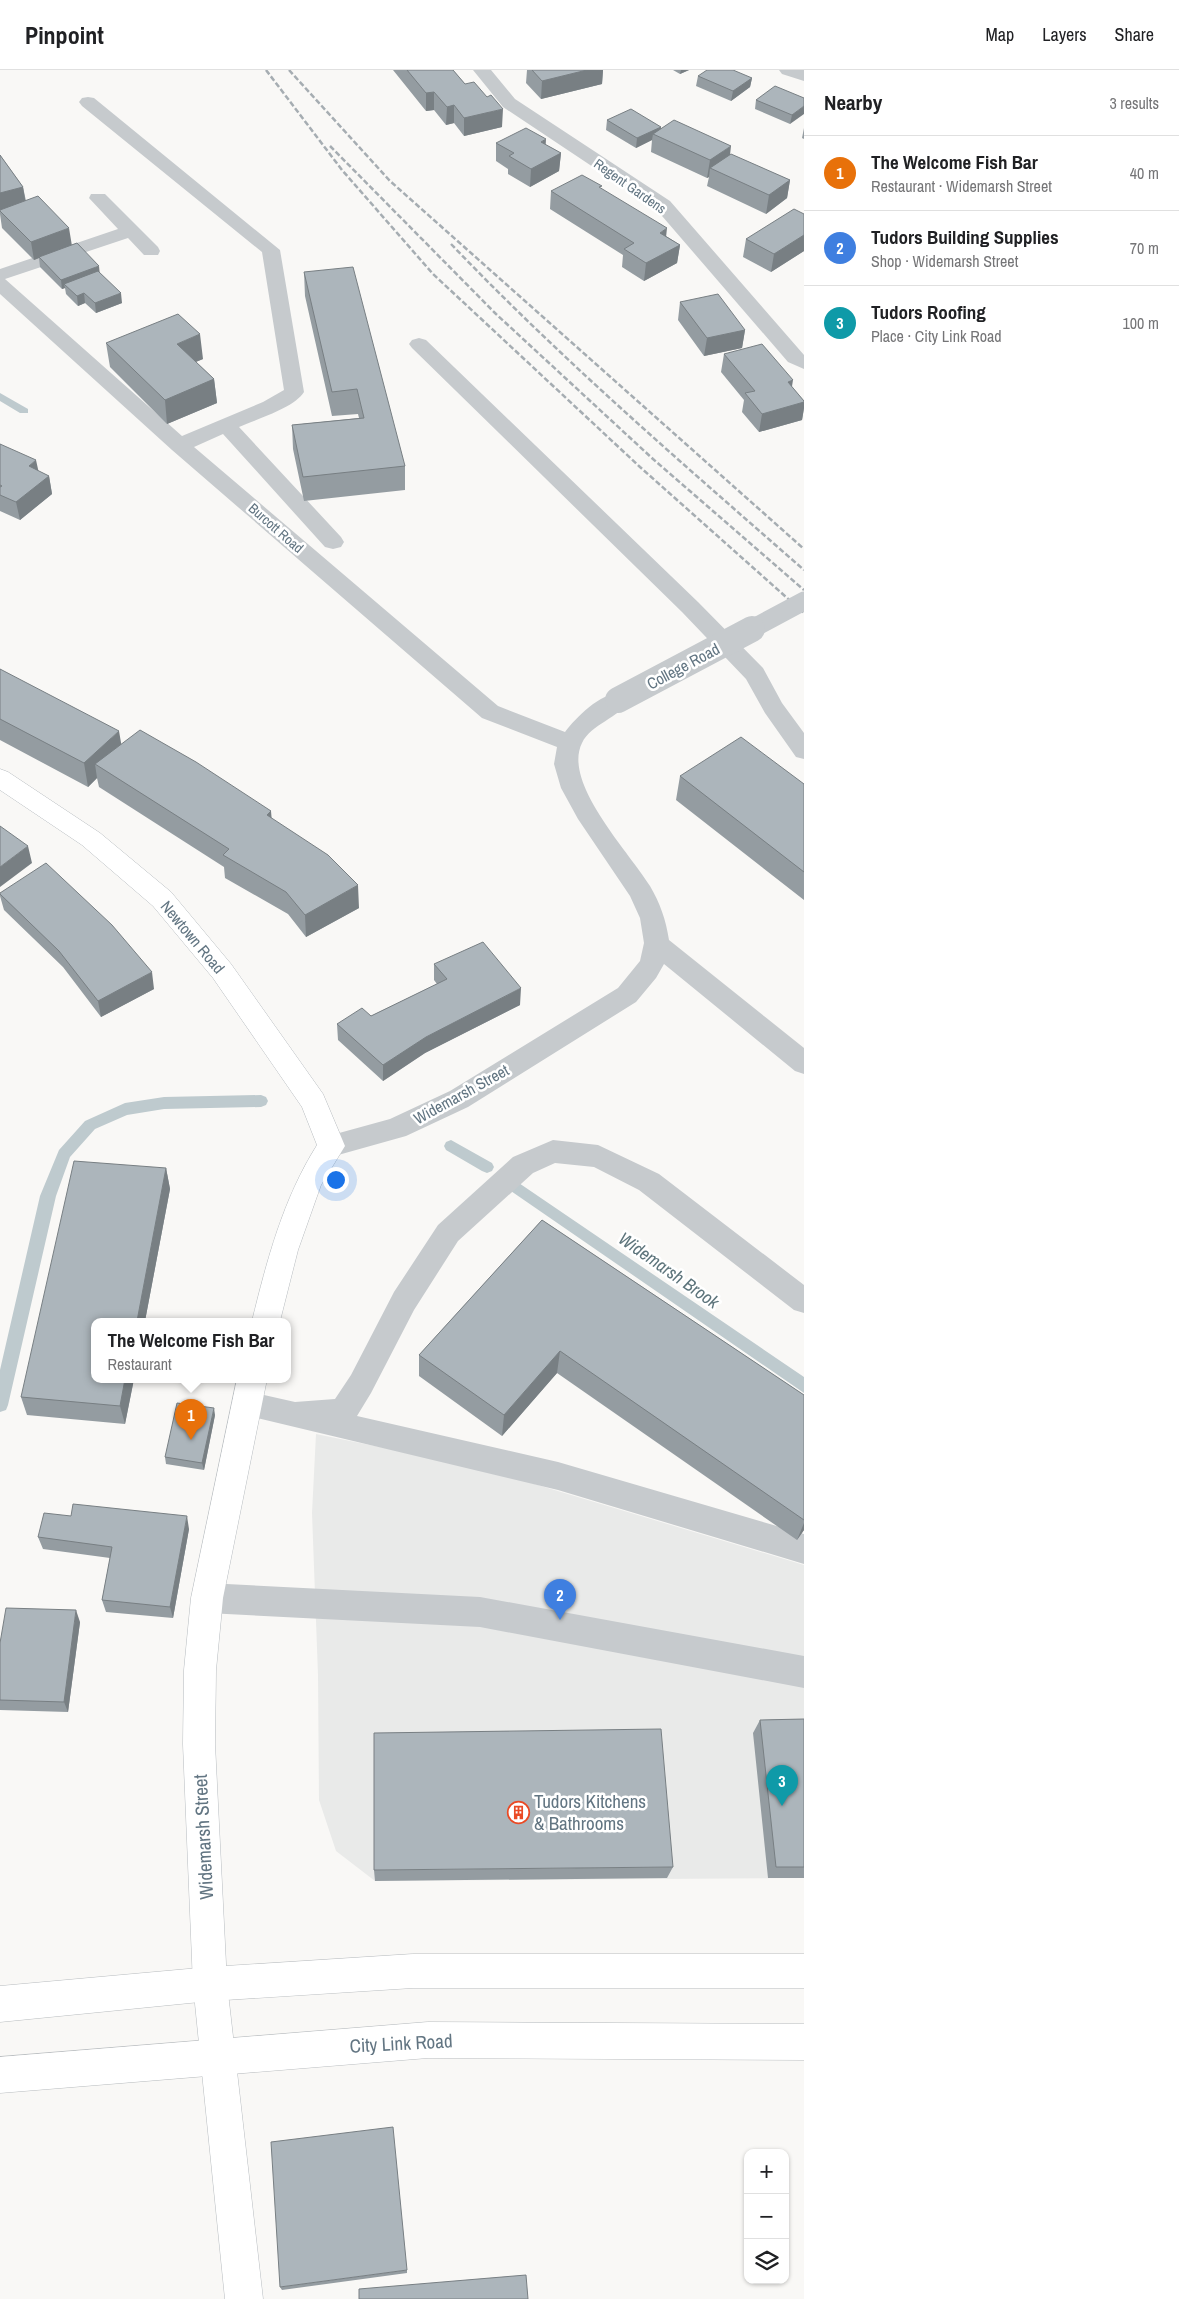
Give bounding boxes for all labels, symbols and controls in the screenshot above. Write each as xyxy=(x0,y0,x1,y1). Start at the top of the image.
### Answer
text: Pinpoint xyxy=(25,19,104,51)
text: Map xyxy=(986,22,1014,47)
text: Layers xyxy=(1042,22,1087,47)
text: Share xyxy=(1115,22,1154,47)
text: Nearby xyxy=(824,88,882,117)
text: 3 results xyxy=(1109,92,1159,114)
text: The Welcome Fish Bar xyxy=(871,149,1038,175)
street label: Regent Gardens xyxy=(590,154,670,218)
text: 1 xyxy=(836,162,844,184)
text: 40 m xyxy=(1130,162,1159,184)
text: Restaurant · Widemarsh Street xyxy=(871,175,1052,197)
text: Tudors Building Supplies xyxy=(871,224,1059,250)
text: 2 xyxy=(836,237,844,259)
text: 70 m xyxy=(1130,237,1159,259)
text: Shop · Widemarsh Street xyxy=(871,250,1018,272)
text: Tudors Roofing xyxy=(871,299,986,325)
text: 3 xyxy=(836,312,844,334)
text: 100 m xyxy=(1123,312,1159,334)
text: Place · City Link Road xyxy=(871,325,1002,347)
street label: Burcott Road xyxy=(245,499,307,557)
street label: College Road xyxy=(643,638,723,694)
street label: Newtown Road xyxy=(156,896,230,978)
street label: Widemarsh Street xyxy=(409,1059,513,1129)
your location xyxy=(323,1167,349,1193)
water label: Widemarsh Brook xyxy=(614,1226,725,1314)
popup xyxy=(91,1318,291,1383)
text: The Welcome Fish Bar xyxy=(108,1327,274,1353)
text: Restaurant xyxy=(108,1353,172,1375)
pin: 1 xyxy=(175,1399,207,1440)
pin: 2 xyxy=(544,1579,576,1620)
pin: 3 xyxy=(766,1765,798,1806)
street label: Widemarsh Street xyxy=(187,1773,219,1900)
place label: Tudors Kitchens & Bathrooms xyxy=(534,1788,646,1836)
building icon: Tudors Kitchens & Bathrooms xyxy=(506,1800,530,1824)
street label: City Link Road xyxy=(349,2027,453,2059)
map controls xyxy=(744,2149,789,2284)
button: + xyxy=(744,2149,789,2194)
button: − xyxy=(744,2194,789,2239)
button: layers xyxy=(744,2239,789,2284)

